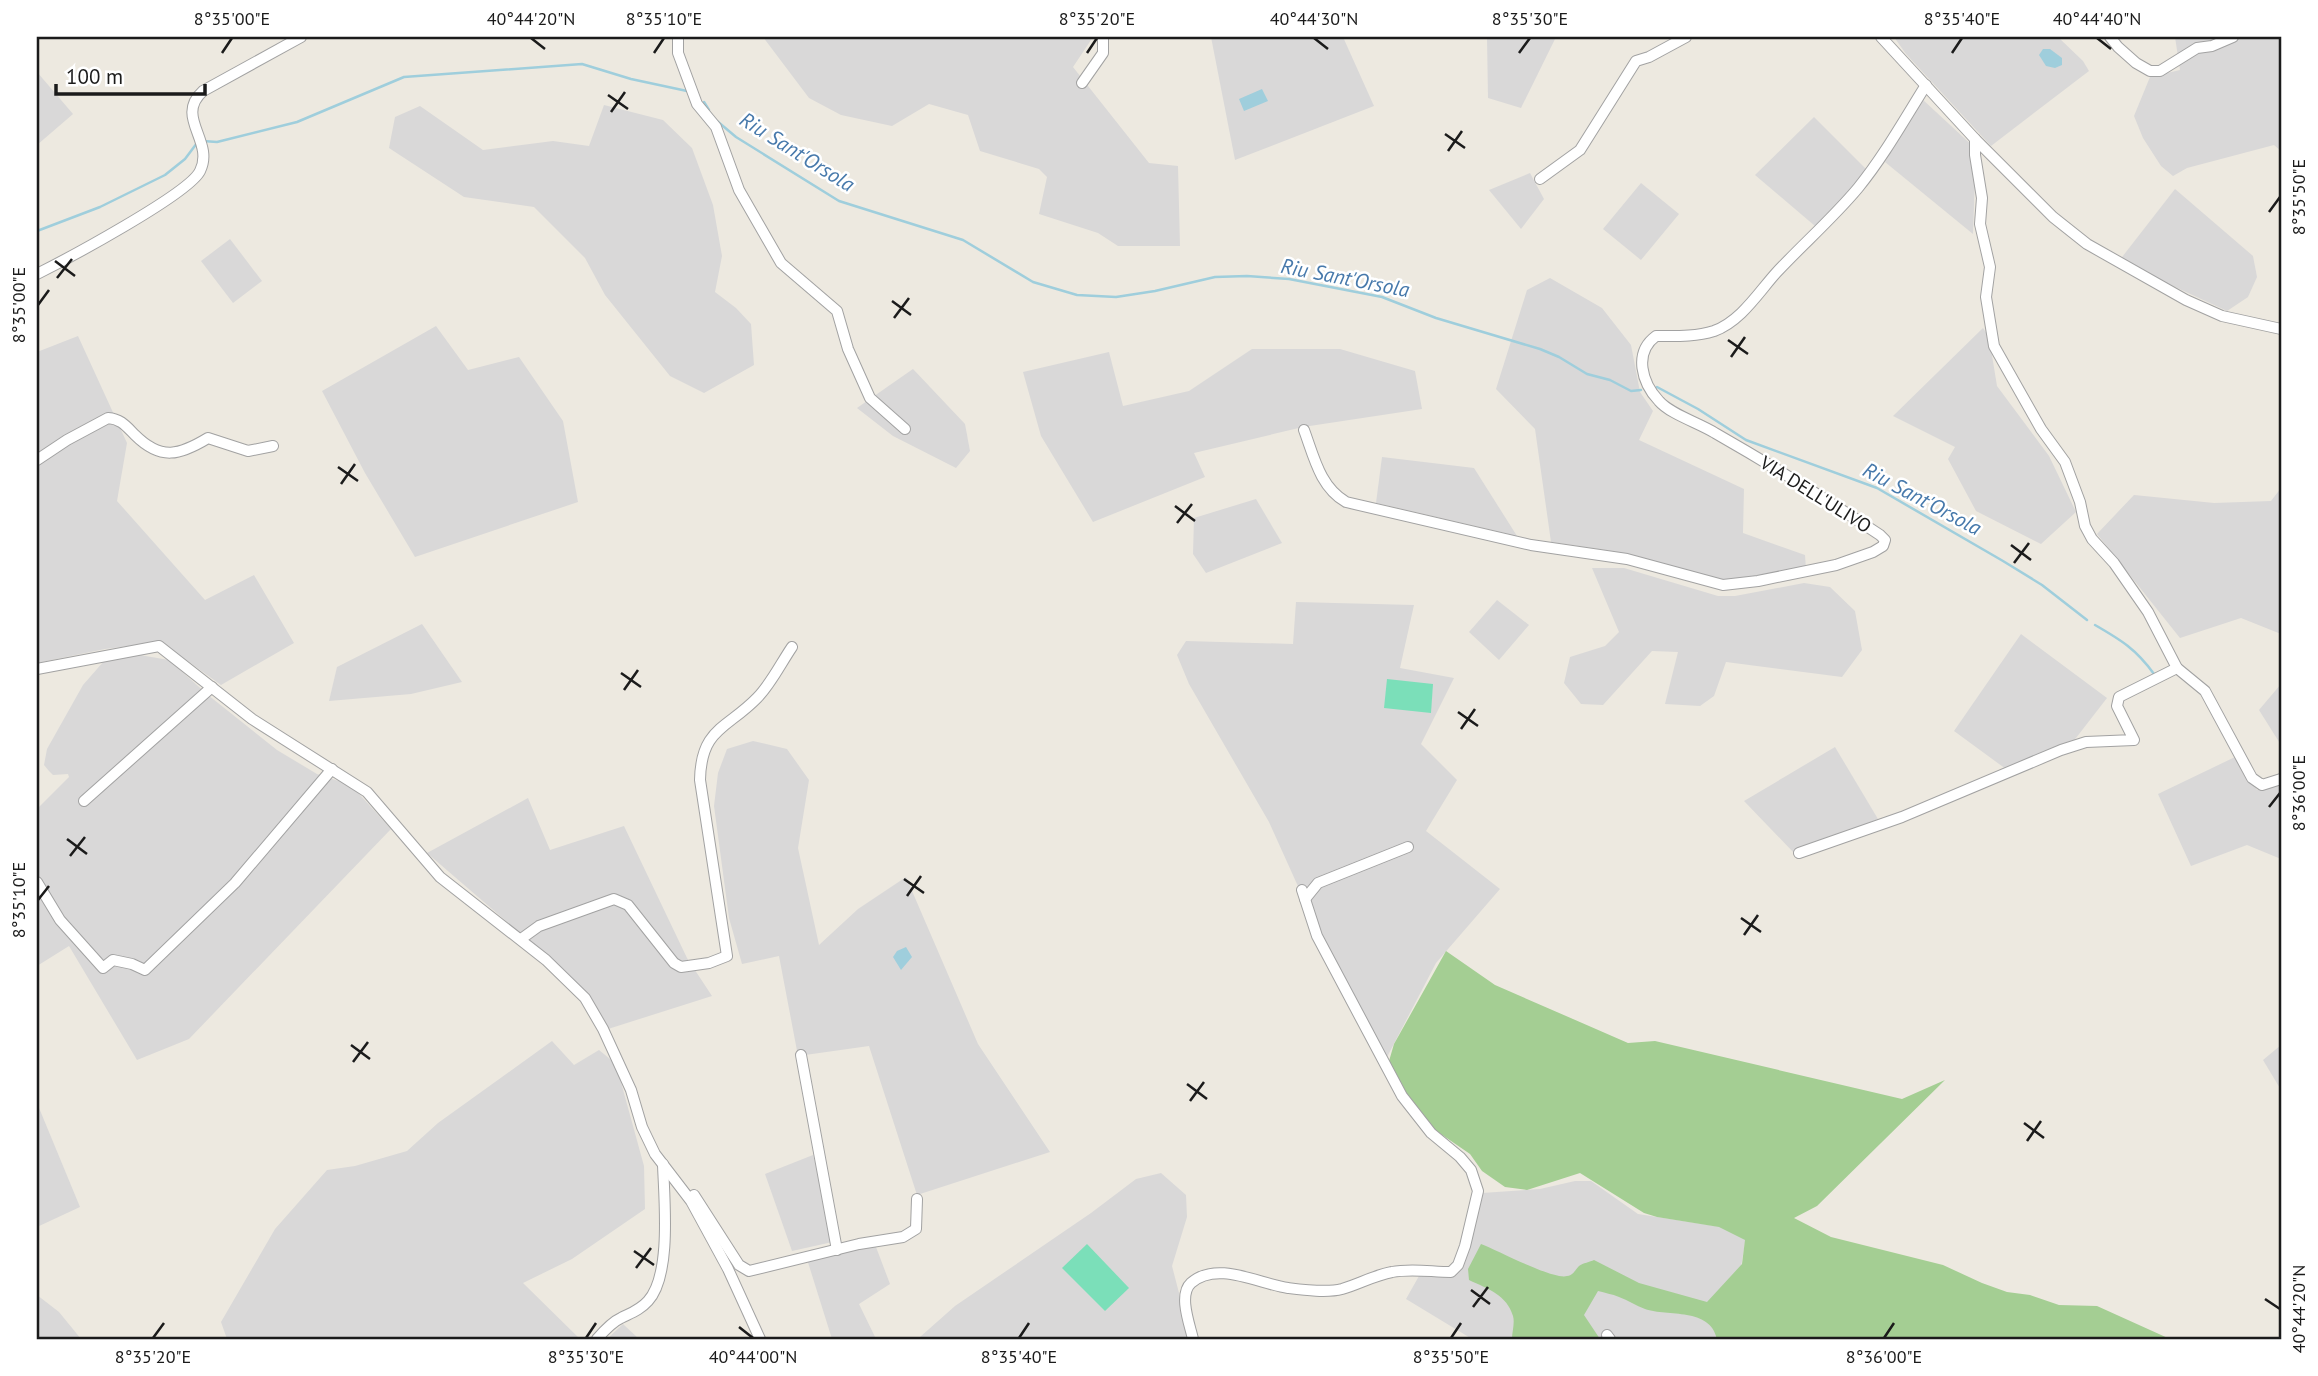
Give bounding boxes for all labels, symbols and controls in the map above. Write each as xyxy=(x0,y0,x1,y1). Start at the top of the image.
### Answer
text: 8°35'00"E xyxy=(194,7,270,30)
text: 40°44'20"N xyxy=(487,7,575,30)
text: 8°35'10"E xyxy=(626,7,702,30)
text: 8°35'20"E xyxy=(1059,7,1135,30)
text: 40°44'30"N xyxy=(1270,7,1358,30)
text: 8°35'30"E xyxy=(1492,7,1568,30)
text: 8°35'40"E xyxy=(1924,7,2000,30)
text: 40°44'40"N xyxy=(2053,7,2141,30)
scale bar xyxy=(56,52,205,96)
text: 100 m xyxy=(66,63,123,90)
water label: Riu Sant'Orsola xyxy=(735,106,860,198)
text: 8°35'50"E xyxy=(2287,159,2310,235)
water label: Riu Sant'Orsola xyxy=(1278,252,1412,303)
text: 8°35'00"E xyxy=(7,267,30,343)
street label: VIA DELL'ULIVO xyxy=(1755,450,1876,538)
water label: Riu Sant'Orsola xyxy=(1858,456,1987,541)
text: 8°36'00"E xyxy=(2287,755,2310,831)
text: 8°35'10"E xyxy=(7,862,30,938)
text: 40°44'20"N xyxy=(2287,1265,2310,1353)
text: 8°35'20"E xyxy=(115,1345,191,1368)
text: 8°35'30"E xyxy=(548,1345,624,1368)
text: 40°44'00"N xyxy=(709,1345,797,1368)
text: 8°35'40"E xyxy=(981,1345,1057,1368)
text: 8°35'50"E xyxy=(1413,1345,1489,1368)
text: 8°36'00"E xyxy=(1846,1345,1922,1368)

